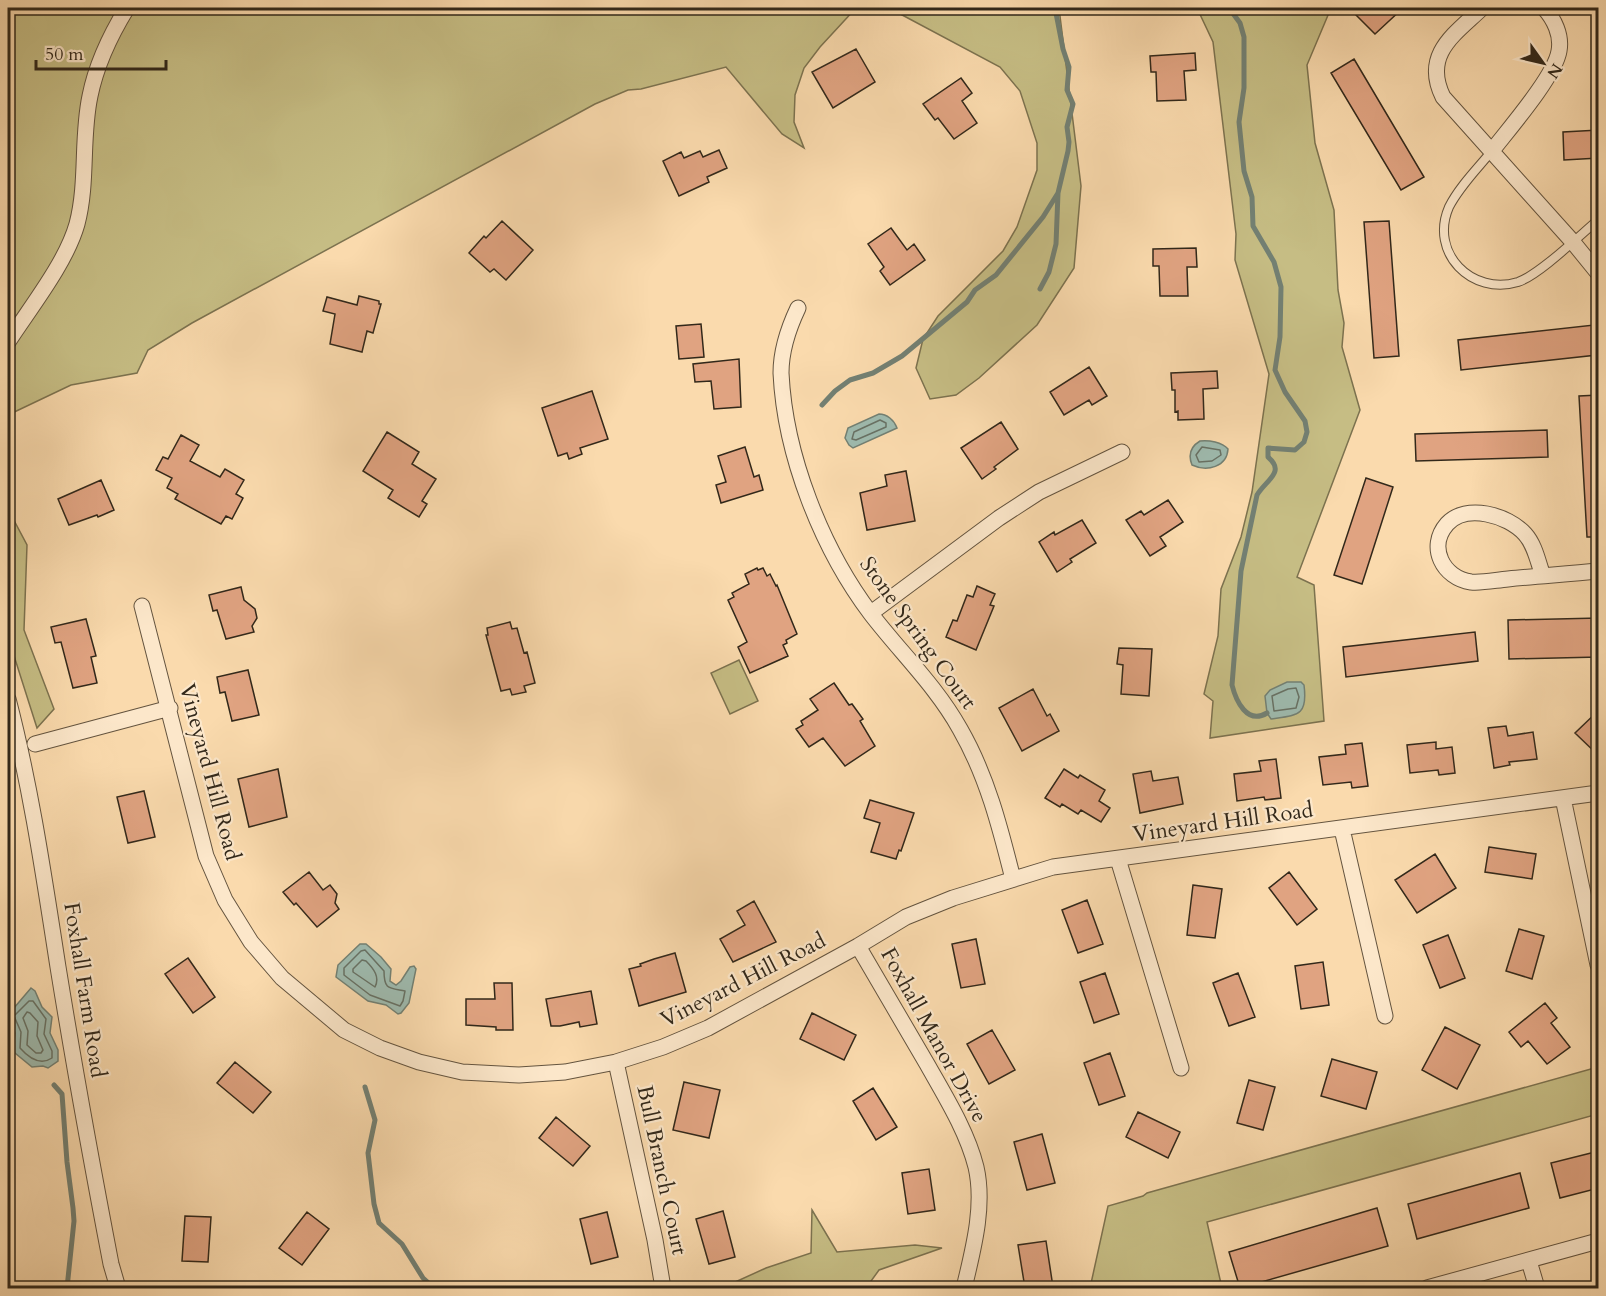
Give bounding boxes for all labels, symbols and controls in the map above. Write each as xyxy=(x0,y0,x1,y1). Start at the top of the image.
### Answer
scale bar xyxy=(36,33,166,71)
north arrow xyxy=(1513,33,1573,93)
text: 50 m xyxy=(45,42,84,67)
text: N xyxy=(1542,59,1568,83)
street label: Stone Spring Court xyxy=(852,551,984,715)
street label: Vineyard Hill Road xyxy=(172,680,248,864)
street label: Vineyard Hill Road xyxy=(1131,794,1315,849)
street label: Foxhall Farm Road xyxy=(56,900,114,1080)
street label: Vineyard Hill Road xyxy=(655,925,831,1035)
street label: Foxhall Manor Drive xyxy=(873,942,995,1128)
street label: Bull Branch Court xyxy=(629,1082,695,1258)

